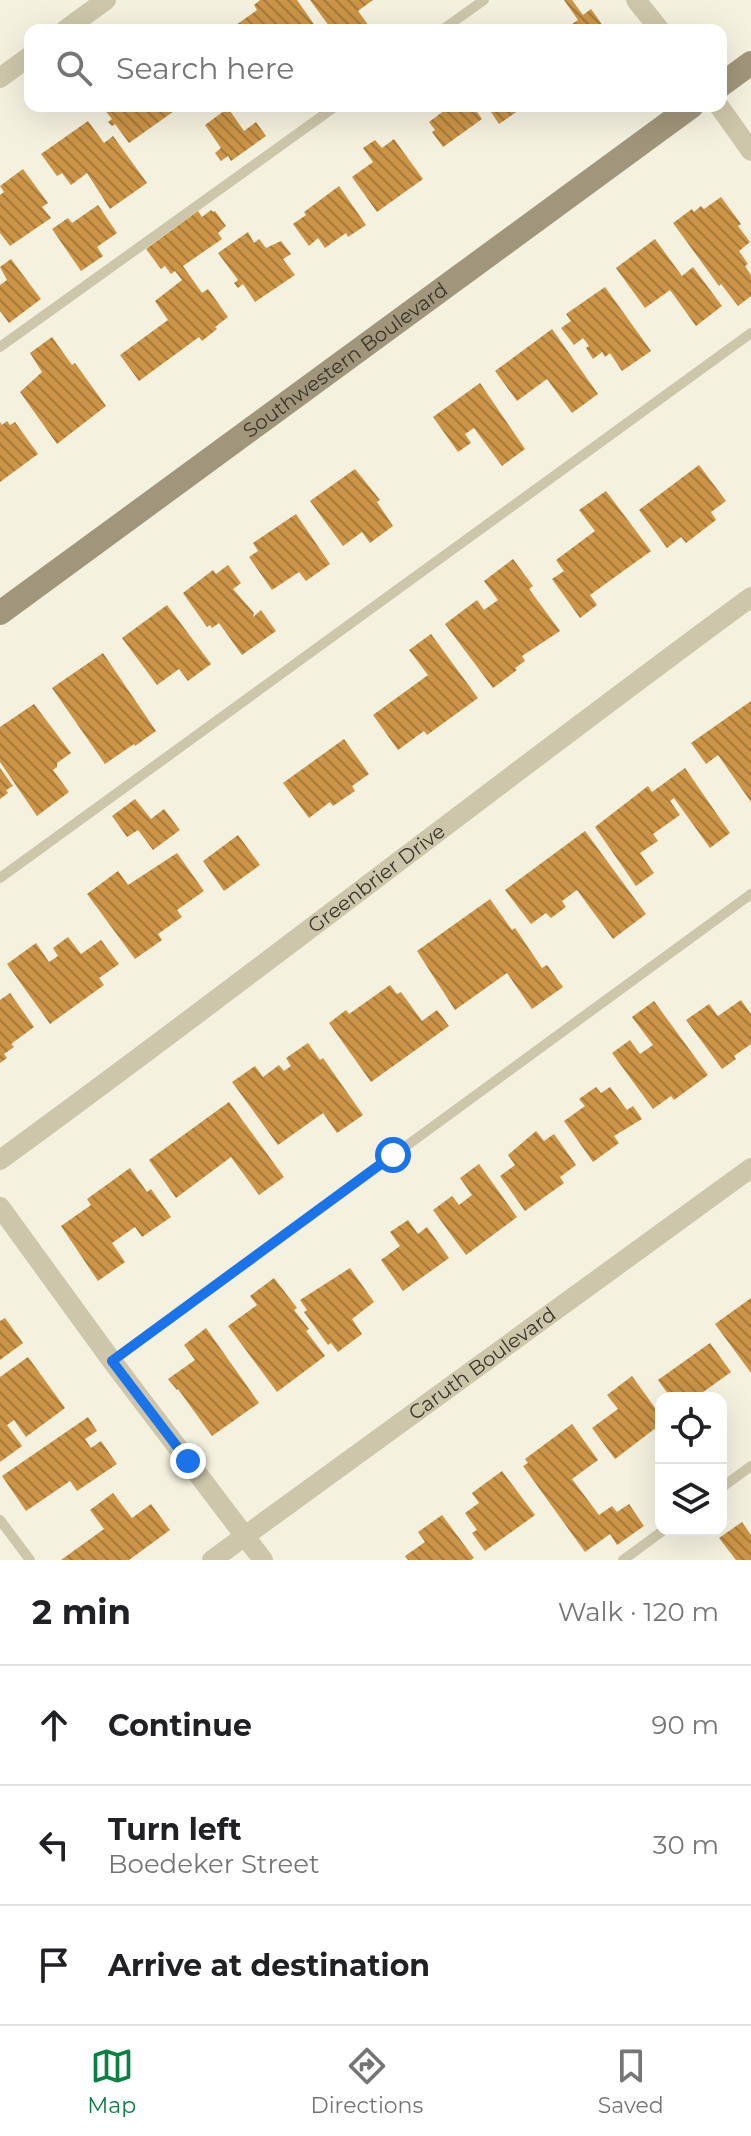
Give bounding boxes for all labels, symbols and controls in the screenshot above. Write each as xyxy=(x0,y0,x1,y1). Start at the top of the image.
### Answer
search box xyxy=(24,24,727,112)
icon: search xyxy=(52,46,96,90)
text: Search here xyxy=(116,50,294,87)
street label: Southwestern Boulevard xyxy=(238,277,452,443)
street label: Greenbrier Drive xyxy=(303,819,450,938)
route start xyxy=(375,1137,411,1173)
street label: Caruth Boulevard xyxy=(404,1302,560,1425)
map controls xyxy=(655,1392,727,1536)
button: locate xyxy=(655,1392,727,1464)
route end xyxy=(170,1443,206,1479)
button: layers xyxy=(655,1464,727,1536)
text: 2 min xyxy=(32,1591,131,1633)
text: Walk · 120 m xyxy=(558,1596,719,1628)
icon: ahead xyxy=(32,1703,76,1747)
text: Continue xyxy=(108,1707,252,1744)
text: 90 m xyxy=(652,1709,719,1741)
text: Turn left xyxy=(108,1811,241,1848)
icon: left xyxy=(32,1823,76,1867)
text: 30 m xyxy=(653,1829,719,1861)
text: Boedeker Street xyxy=(108,1848,320,1880)
icon: arrive xyxy=(32,1943,76,1987)
text: Arrive at destination xyxy=(108,1947,430,1984)
tab: Map xyxy=(87,2044,136,2119)
tab: Directions xyxy=(311,2044,423,2119)
tab: Saved xyxy=(598,2044,664,2119)

